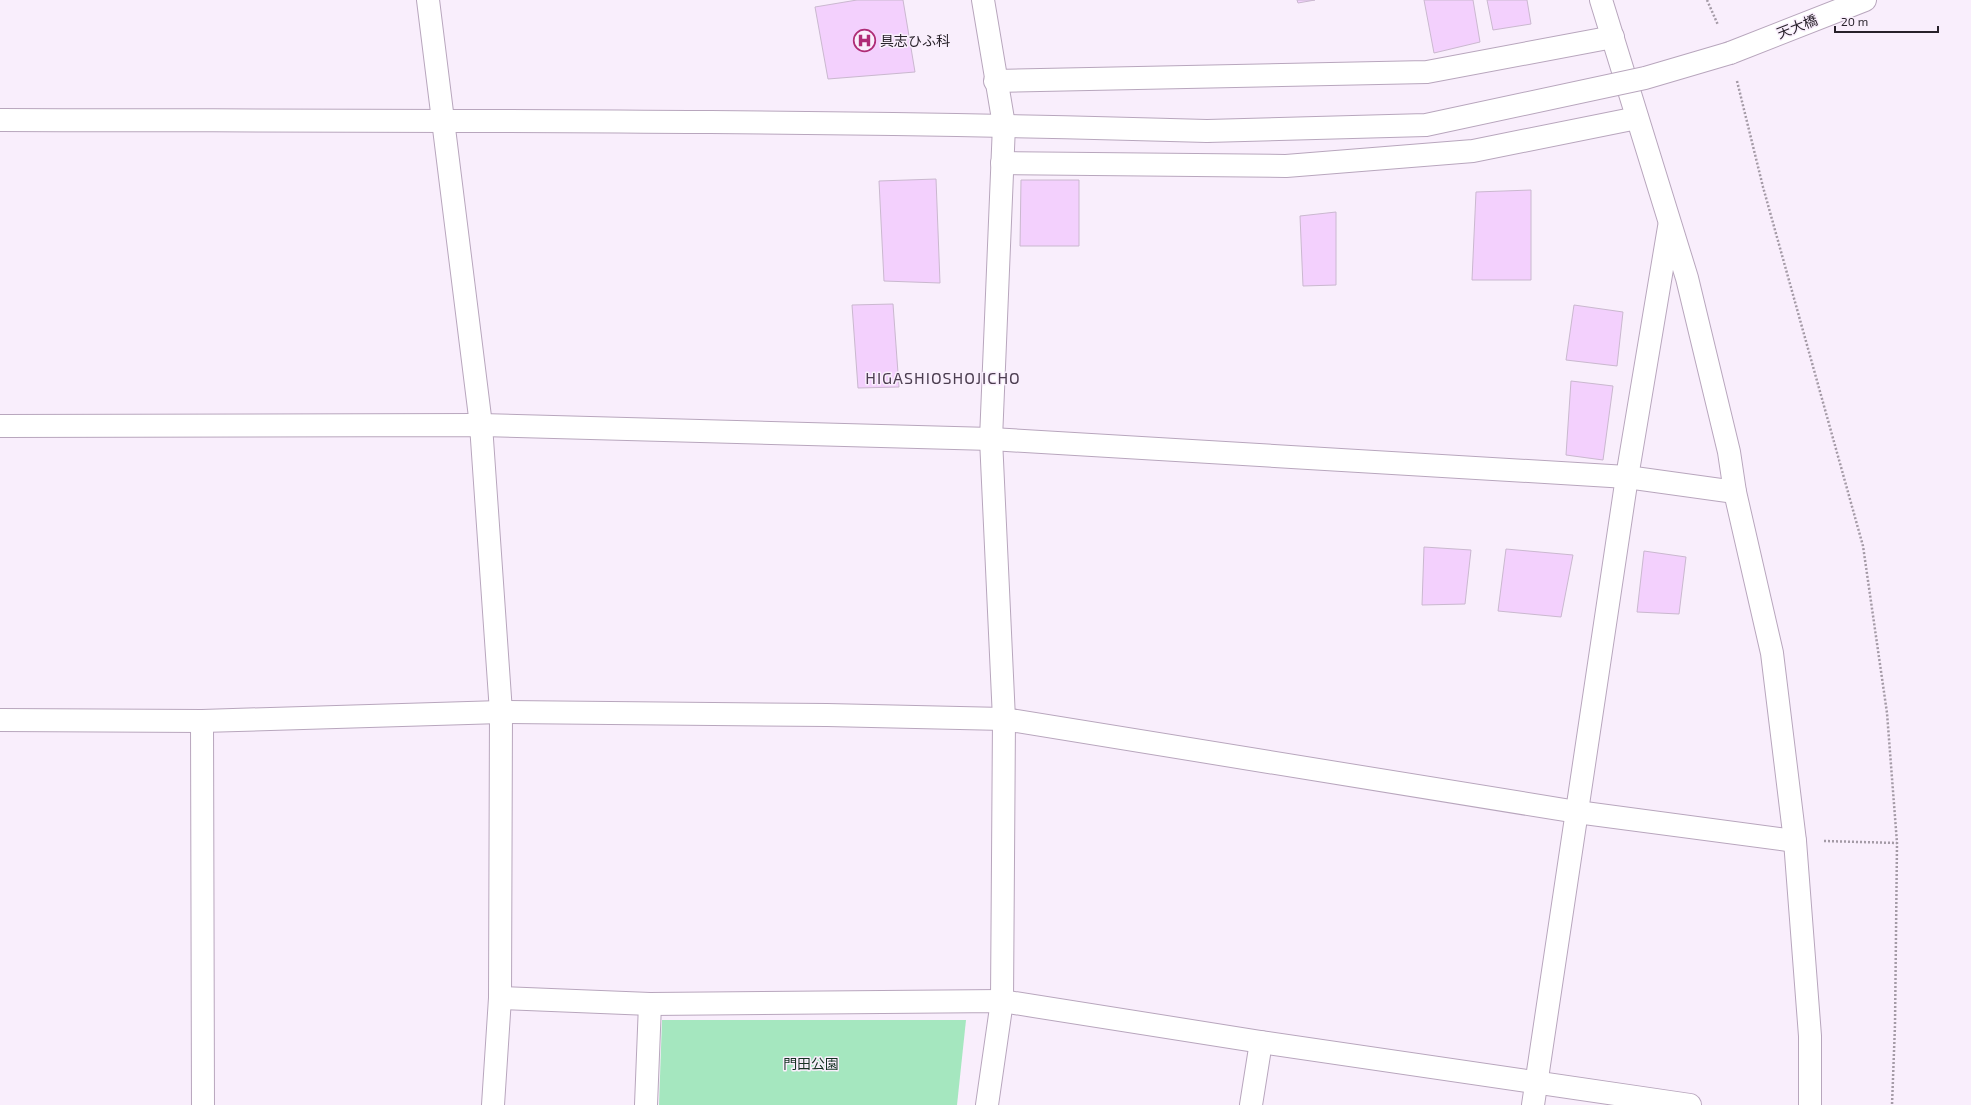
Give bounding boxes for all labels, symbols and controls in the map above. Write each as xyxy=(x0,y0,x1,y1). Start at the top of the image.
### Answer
scale bar xyxy=(1835,8,1938,34)
street label: 天大橋 xyxy=(1774,11,1820,41)
text: 20 m xyxy=(1841,14,1868,28)
hospital icon: 具志ひふ科 xyxy=(852,27,878,53)
place label: 具志ひふ科 xyxy=(880,32,950,49)
district label: HIGASHIOSHOJICHO xyxy=(865,368,1021,387)
park label: 門田公園 xyxy=(783,1055,839,1072)

